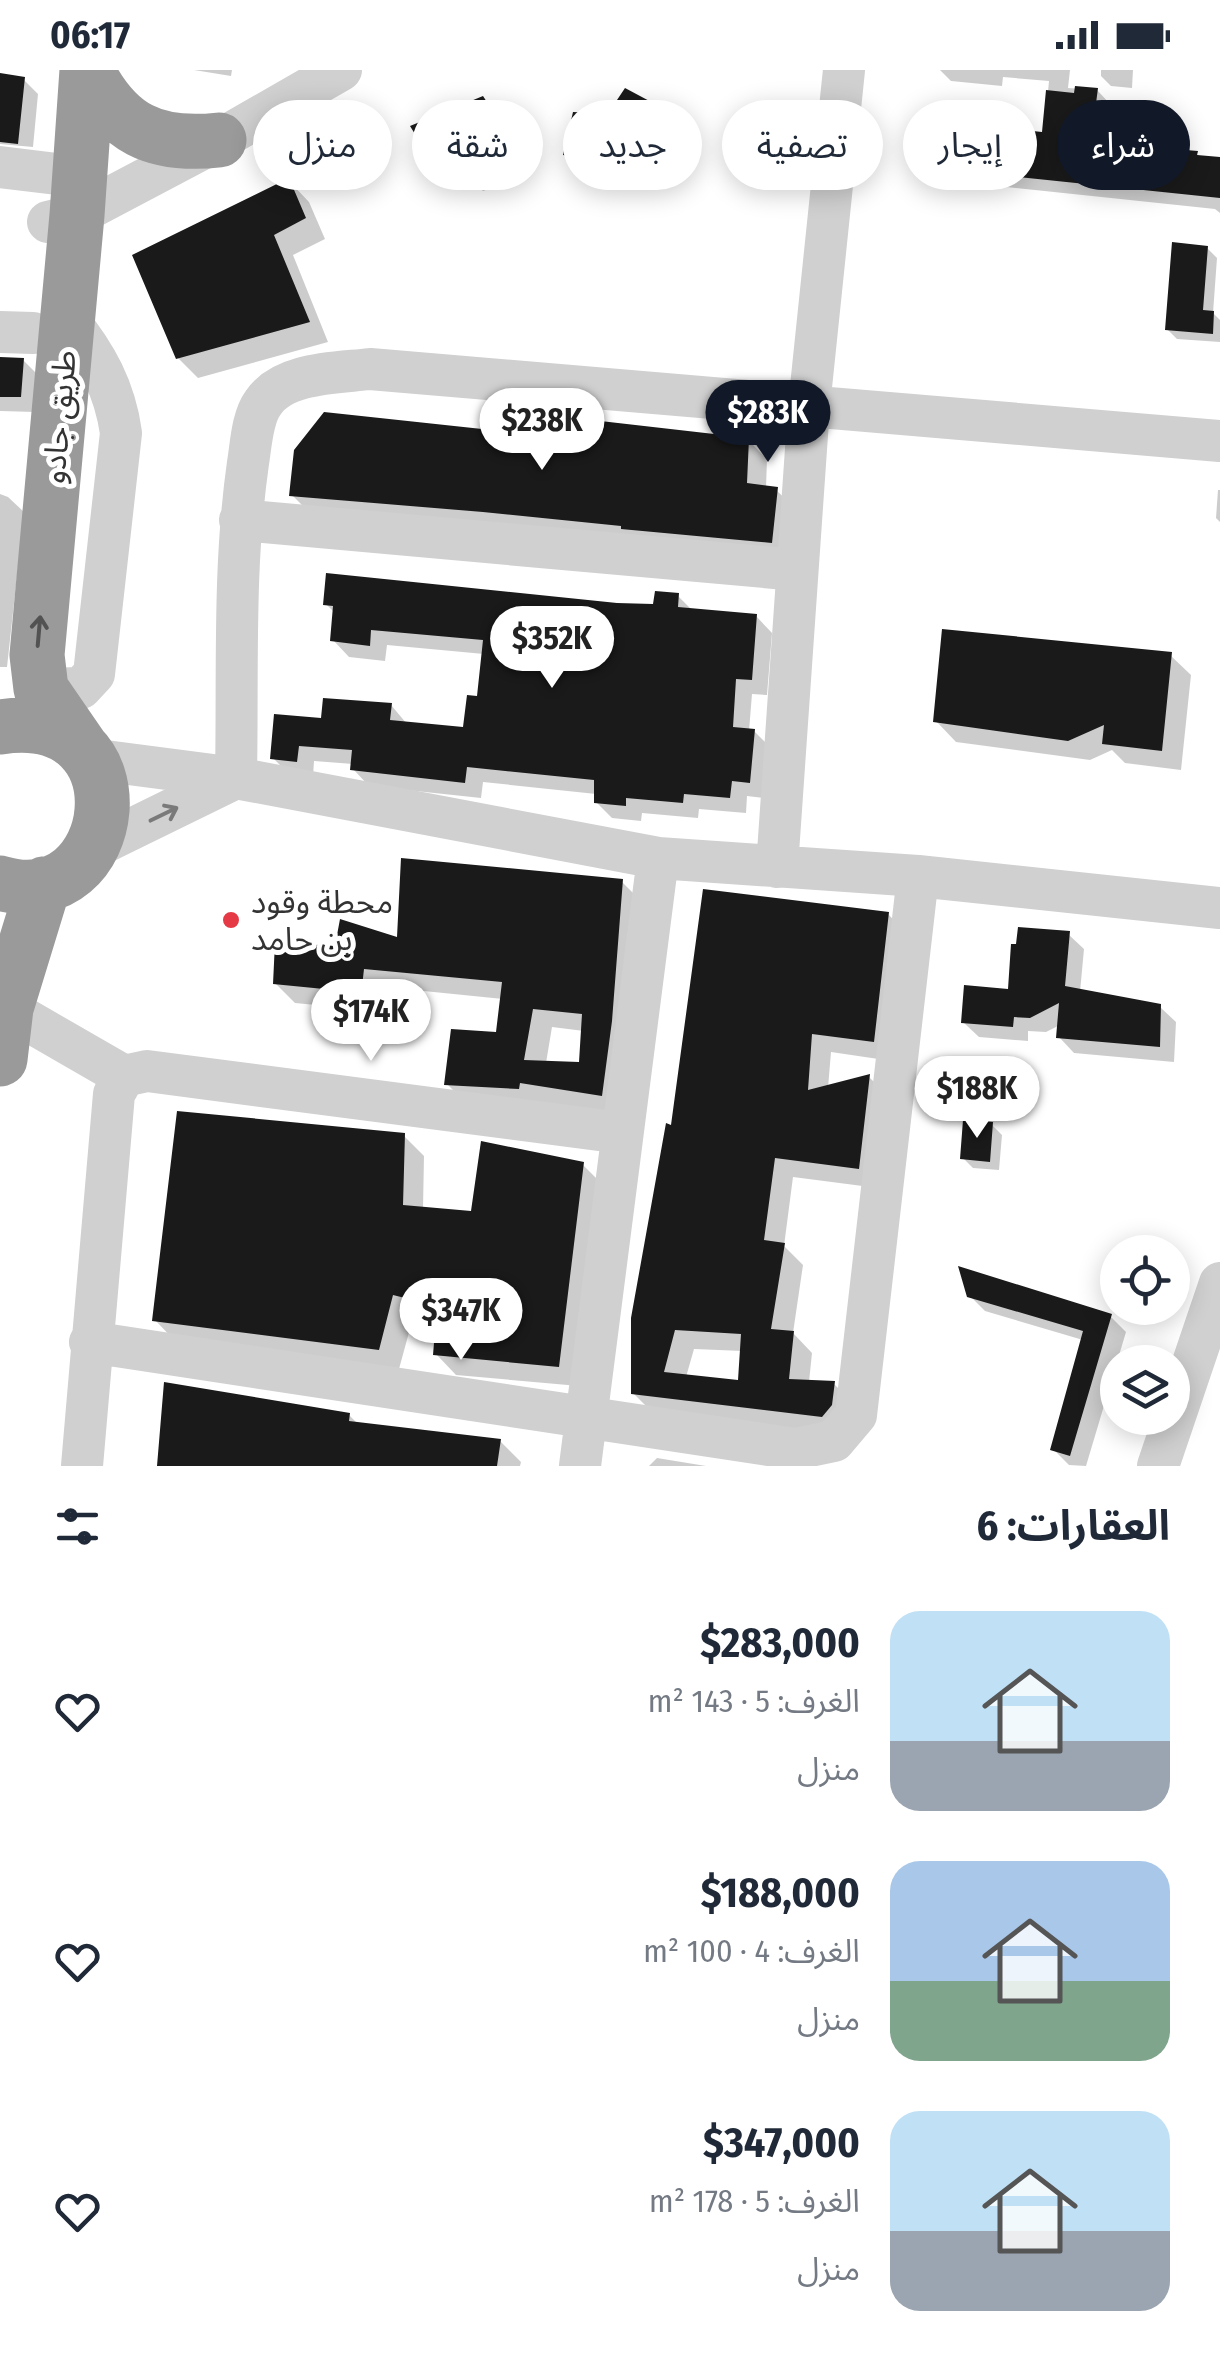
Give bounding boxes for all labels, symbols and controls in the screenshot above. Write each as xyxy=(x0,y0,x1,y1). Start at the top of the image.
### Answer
text: 06:17 xyxy=(50,12,130,58)
chip: منزل xyxy=(253,100,392,190)
chip: شقة xyxy=(412,100,543,190)
chip: جديد xyxy=(563,100,702,190)
chip: تصفية xyxy=(722,100,883,190)
chip: إيجار xyxy=(903,100,1037,190)
chip: شراء xyxy=(1057,100,1190,190)
street label: طريق جادو xyxy=(34,349,85,486)
pin: $283K xyxy=(698,380,838,465)
pin: $238K xyxy=(472,388,612,473)
text: $283K xyxy=(727,393,809,431)
text: $238K xyxy=(501,401,583,439)
pin: $352K xyxy=(482,606,622,691)
one-way arrow xyxy=(30,616,49,648)
text: $352K xyxy=(512,619,592,657)
one-way arrow xyxy=(148,804,178,823)
place label: محطة وقود بن حامد xyxy=(251,883,393,958)
marker: محطة وقود بن حامد xyxy=(220,909,242,931)
pin: $174K xyxy=(301,979,441,1064)
text: $174K xyxy=(333,992,409,1030)
pin: $188K xyxy=(907,1056,1047,1141)
text: $188K xyxy=(937,1069,1017,1107)
map controls xyxy=(1100,1235,1190,1435)
button: locate xyxy=(1100,1235,1190,1325)
pin: $347K xyxy=(391,1278,531,1363)
text: $347K xyxy=(421,1291,501,1329)
button: layers xyxy=(1100,1345,1190,1435)
icon: filters xyxy=(50,1499,105,1554)
text: العقارات: 6 xyxy=(976,1501,1170,1551)
text: $283,000 xyxy=(700,1618,860,1668)
icon: home xyxy=(970,1651,1090,1771)
text: الغرف: 5 · 143 m² xyxy=(648,1682,860,1720)
icon: heart xyxy=(50,1684,105,1739)
text: منزل xyxy=(797,1750,860,1788)
text: $188,000 xyxy=(701,1868,860,1918)
icon: home xyxy=(970,1901,1090,2021)
text: الغرف: 4 · 100 m² xyxy=(643,1932,860,1970)
icon: heart xyxy=(50,1934,105,1989)
text: منزل xyxy=(797,2000,860,2038)
text: $347,000 xyxy=(703,2118,860,2168)
icon: home xyxy=(970,2151,1090,2271)
text: الغرف: 5 · 178 m² xyxy=(649,2182,860,2220)
icon: heart xyxy=(50,2184,105,2239)
text: منزل xyxy=(797,2250,860,2288)

